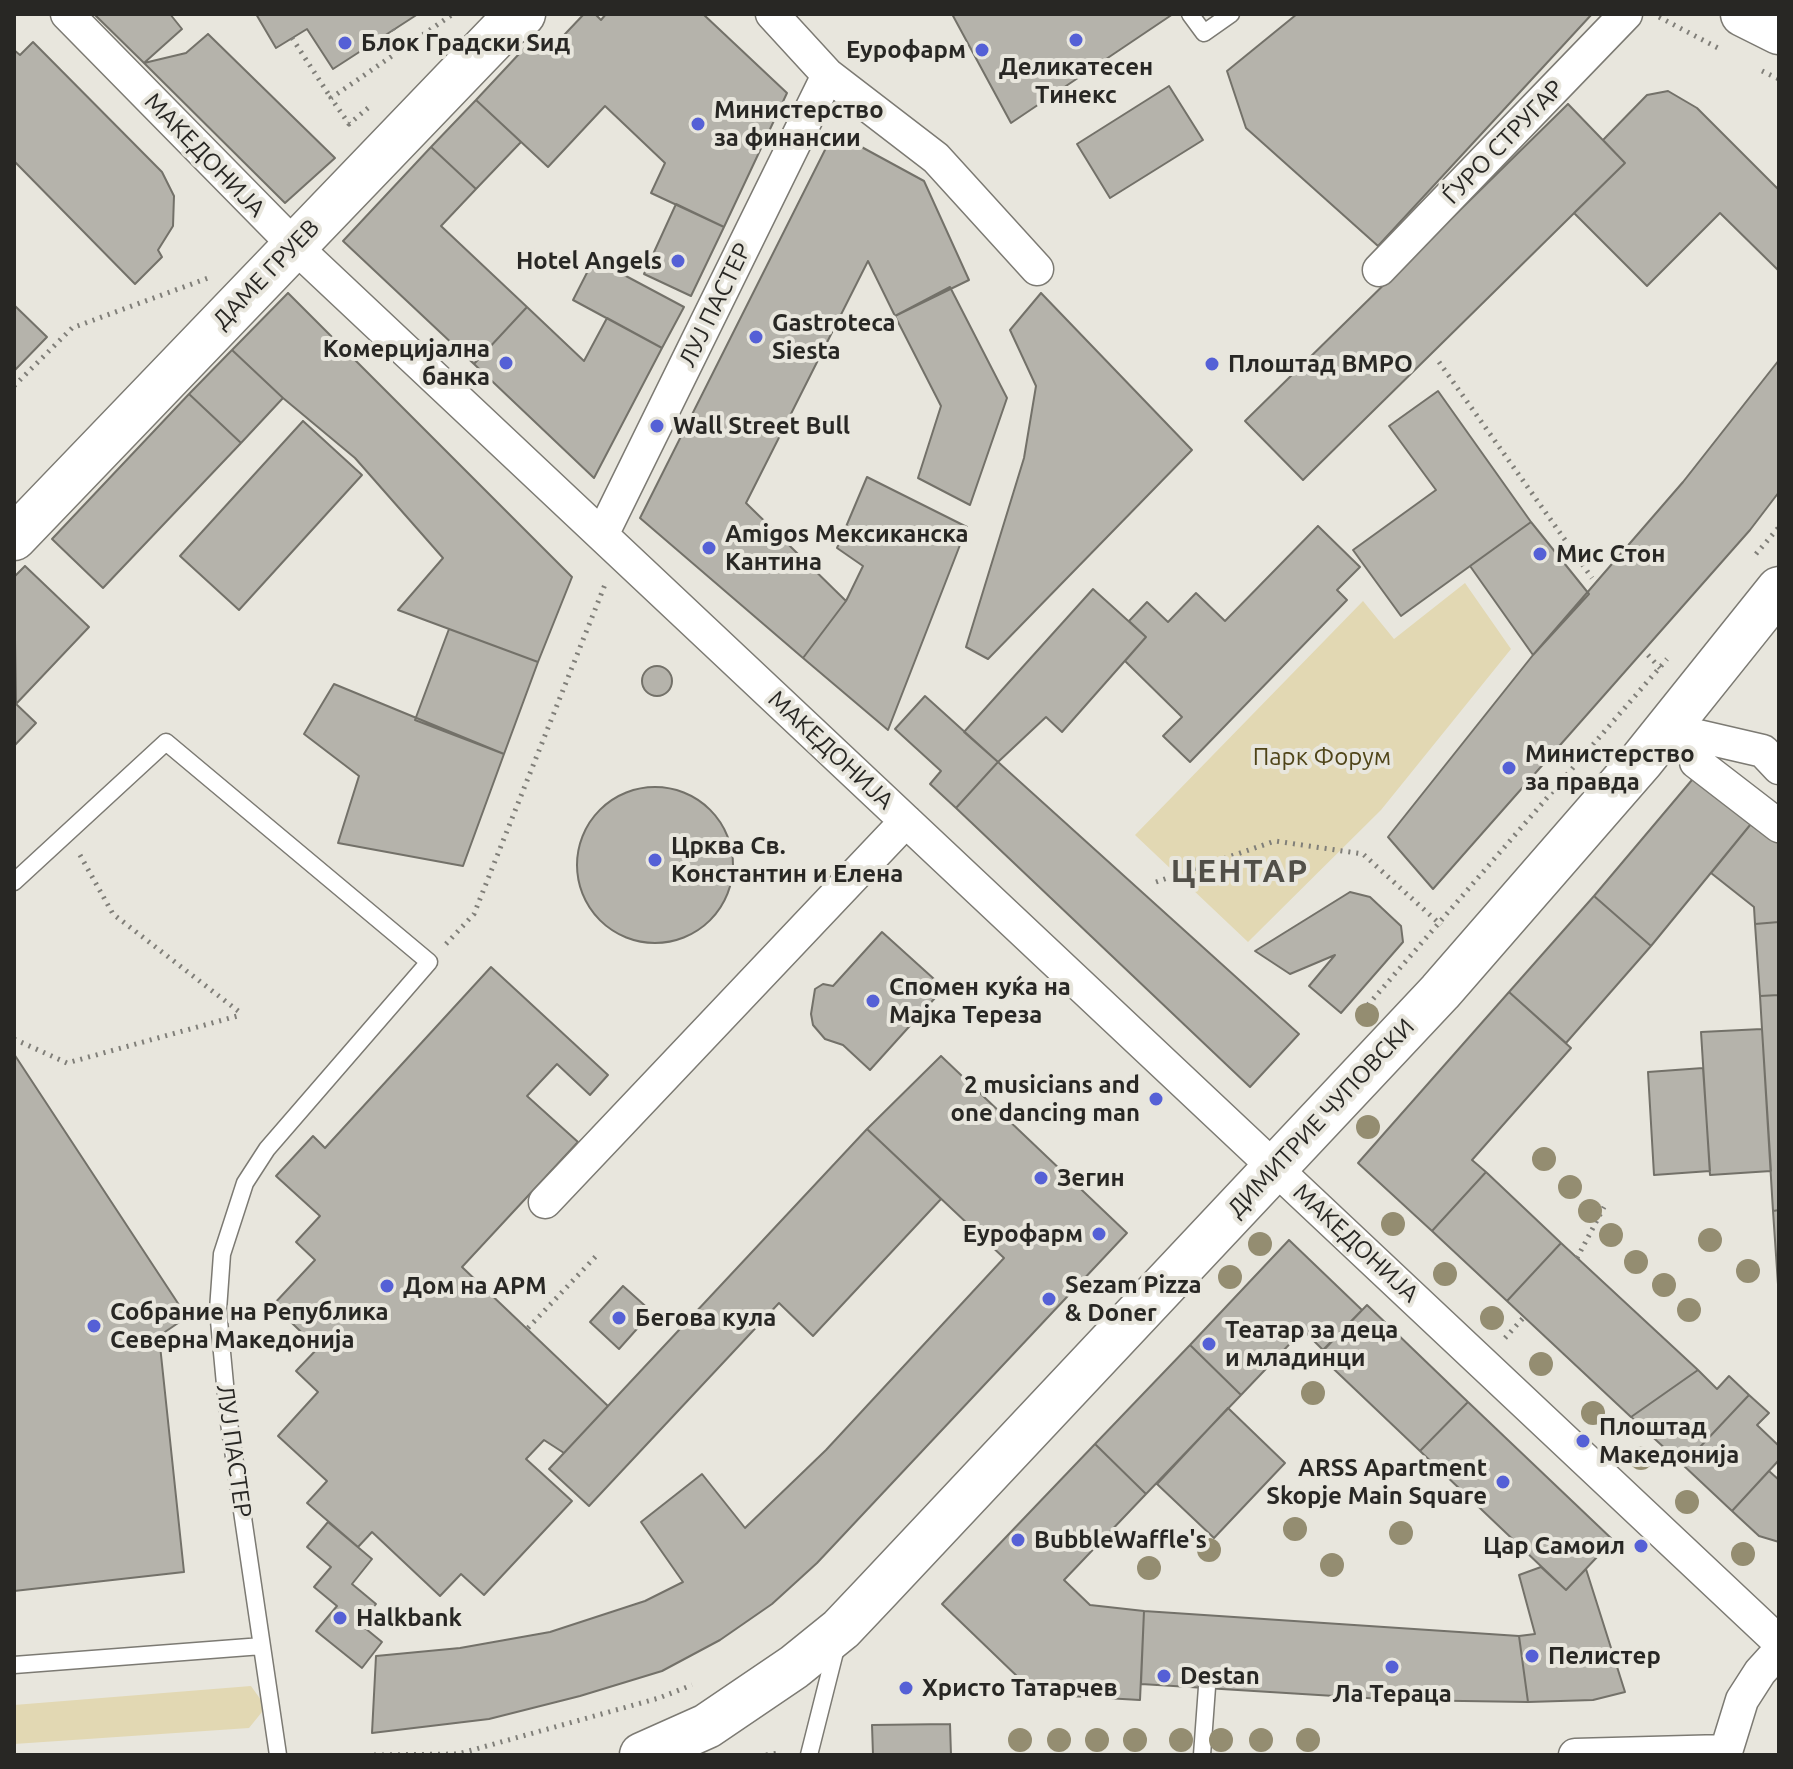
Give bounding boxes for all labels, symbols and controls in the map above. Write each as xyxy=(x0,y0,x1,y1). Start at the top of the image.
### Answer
place label: Блок Градски Sид xyxy=(361,29,570,57)
marker: Деликатесен Тинекс xyxy=(1067,31,1085,49)
marker: Блок Градски Sид xyxy=(336,34,354,52)
place label: Еурофарм xyxy=(846,36,966,64)
marker: Еурофарм xyxy=(973,41,991,59)
place label: Деликатесен Тинекс xyxy=(999,53,1153,109)
street label: ЃУРО СТРУГАР xyxy=(1437,74,1569,210)
street label: МАКЕДОНИЈА xyxy=(139,87,271,223)
place label: Министерство за финансии xyxy=(714,96,884,152)
marker: Министерство за финансии xyxy=(689,115,707,133)
street label: ДАМЕ ГРУЕВ xyxy=(207,213,325,335)
street label: ЛУЈ ПАСТЕР xyxy=(673,238,757,372)
place label: Hotel Angels xyxy=(516,247,662,275)
marker: Hotel Angels xyxy=(669,252,687,270)
place label: Gastroteca Siesta xyxy=(772,309,896,365)
marker: Gastroteca Siesta xyxy=(747,328,765,346)
place label: Комерцијална банка xyxy=(323,335,490,391)
place label: Плоштад ВМРО xyxy=(1228,350,1413,378)
marker: Комерцијална банка xyxy=(497,354,515,372)
marker: Плоштад ВМРО xyxy=(1203,355,1221,373)
place label: Wall Street Bull xyxy=(673,412,850,440)
marker: Wall Street Bull xyxy=(648,417,666,435)
place label: Amigos Мексиканска Кантина xyxy=(725,520,969,576)
marker: Amigos Мексиканска Кантина xyxy=(700,539,718,557)
place label: Мис Стон xyxy=(1556,540,1665,568)
marker: Мис Стон xyxy=(1531,545,1549,563)
street label: МАКЕДОНИЈА xyxy=(762,685,900,815)
place label: Министерство за правда xyxy=(1525,740,1695,796)
park label: Парк Форум xyxy=(1253,743,1391,771)
marker: Министерство за правда xyxy=(1500,759,1518,777)
place label: Црква Св. Константин и Елена xyxy=(671,832,903,888)
marker: Црква Св. Константин и Елена xyxy=(646,851,664,869)
district label: ЦЕНТАР xyxy=(1171,852,1309,890)
place label: Спомен куќа на Мајка Тереза xyxy=(889,973,1071,1029)
marker: Спомен куќа на Мајка Тереза xyxy=(864,992,882,1010)
street label: ДИМИТРИЕ ЧУПОВСКИ xyxy=(1222,1013,1420,1223)
place label: 2 musicians and one dancing man xyxy=(950,1071,1140,1127)
marker: 2 musicians and one dancing man xyxy=(1147,1090,1165,1108)
place label: Зегин xyxy=(1057,1164,1125,1192)
marker: Зегин xyxy=(1032,1169,1050,1187)
street label: МАКЕДОНИЈА xyxy=(1287,1178,1425,1308)
place label: Eуpoфapм xyxy=(963,1220,1083,1248)
marker: Eуpoфapм xyxy=(1090,1225,1108,1243)
place label: Sezam Pizza & Doner xyxy=(1065,1271,1201,1327)
place label: Дом на АРМ xyxy=(403,1272,547,1300)
marker: Дом на АРМ xyxy=(378,1277,396,1295)
marker: Sezam Pizza & Doner xyxy=(1040,1290,1058,1308)
place label: Собрание на Република Северна Македонија xyxy=(110,1298,389,1354)
place label: Бегова кула xyxy=(635,1304,776,1332)
marker: Бегова кула xyxy=(610,1309,628,1327)
place label: Театар за деца и младинци xyxy=(1225,1316,1398,1372)
marker: Собрание на Република Северна Македонија xyxy=(85,1317,103,1335)
marker: Театар за деца и младинци xyxy=(1200,1335,1218,1353)
street label: ЛУЈ ПАСТЕР xyxy=(210,1383,258,1519)
place label: Плоштад Македонија xyxy=(1599,1413,1739,1469)
marker: Плоштад Македонија xyxy=(1574,1432,1592,1450)
place label: ARSS Apartment Skopje Main Square xyxy=(1266,1454,1487,1510)
marker: ARSS Apartment Skopje Main Square xyxy=(1494,1473,1512,1491)
place label: BubbleWaffle's xyxy=(1034,1526,1207,1554)
marker: BubbleWaffle's xyxy=(1009,1531,1027,1549)
place label: Цар Самоил xyxy=(1483,1532,1625,1560)
marker: Цар Самоил xyxy=(1632,1537,1650,1555)
place label: Halkbank xyxy=(356,1604,462,1632)
marker: Halkbank xyxy=(331,1609,349,1627)
place label: Пелистер xyxy=(1548,1642,1661,1670)
marker: Пелистер xyxy=(1523,1647,1541,1665)
marker: Ла Тераца xyxy=(1383,1658,1401,1676)
place label: Destan xyxy=(1180,1662,1260,1690)
marker: Destan xyxy=(1155,1667,1173,1685)
place label: Христо Татарчев xyxy=(922,1674,1118,1702)
marker: Христо Татарчев xyxy=(897,1679,915,1697)
place label: Ла Тераца xyxy=(1332,1680,1452,1708)

